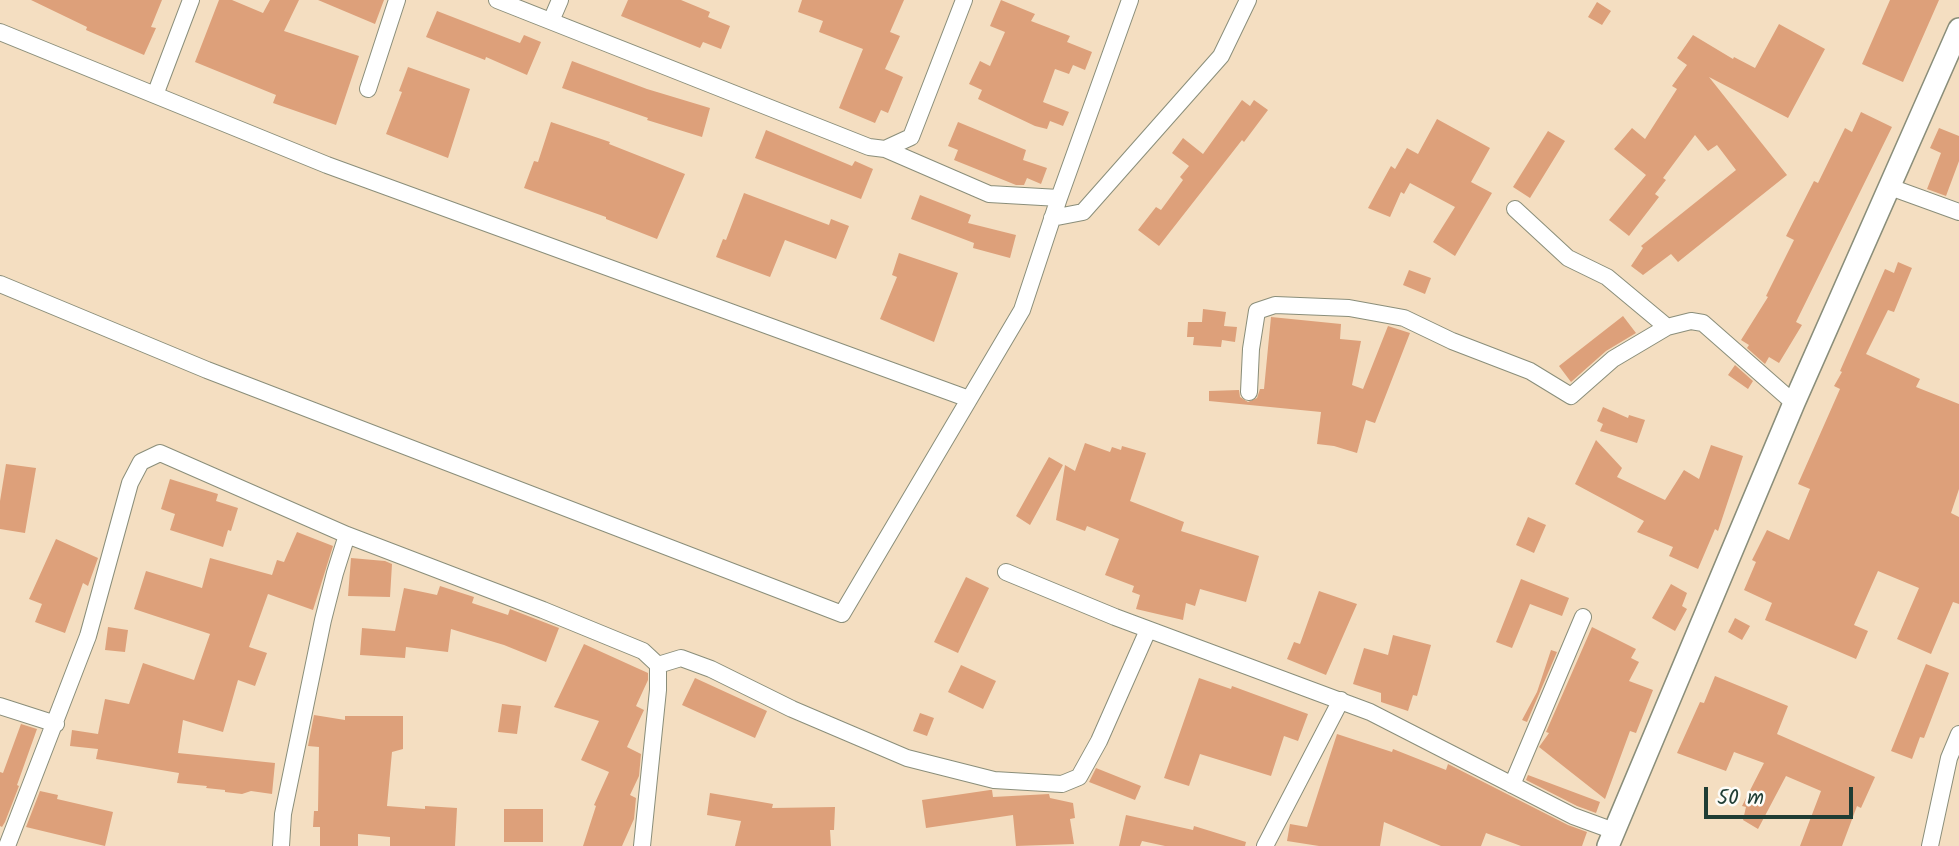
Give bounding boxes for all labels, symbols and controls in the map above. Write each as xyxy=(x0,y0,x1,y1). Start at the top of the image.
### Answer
scale bar xyxy=(1707,772,1856,816)
text: 50 m xyxy=(1717,782,1764,815)

